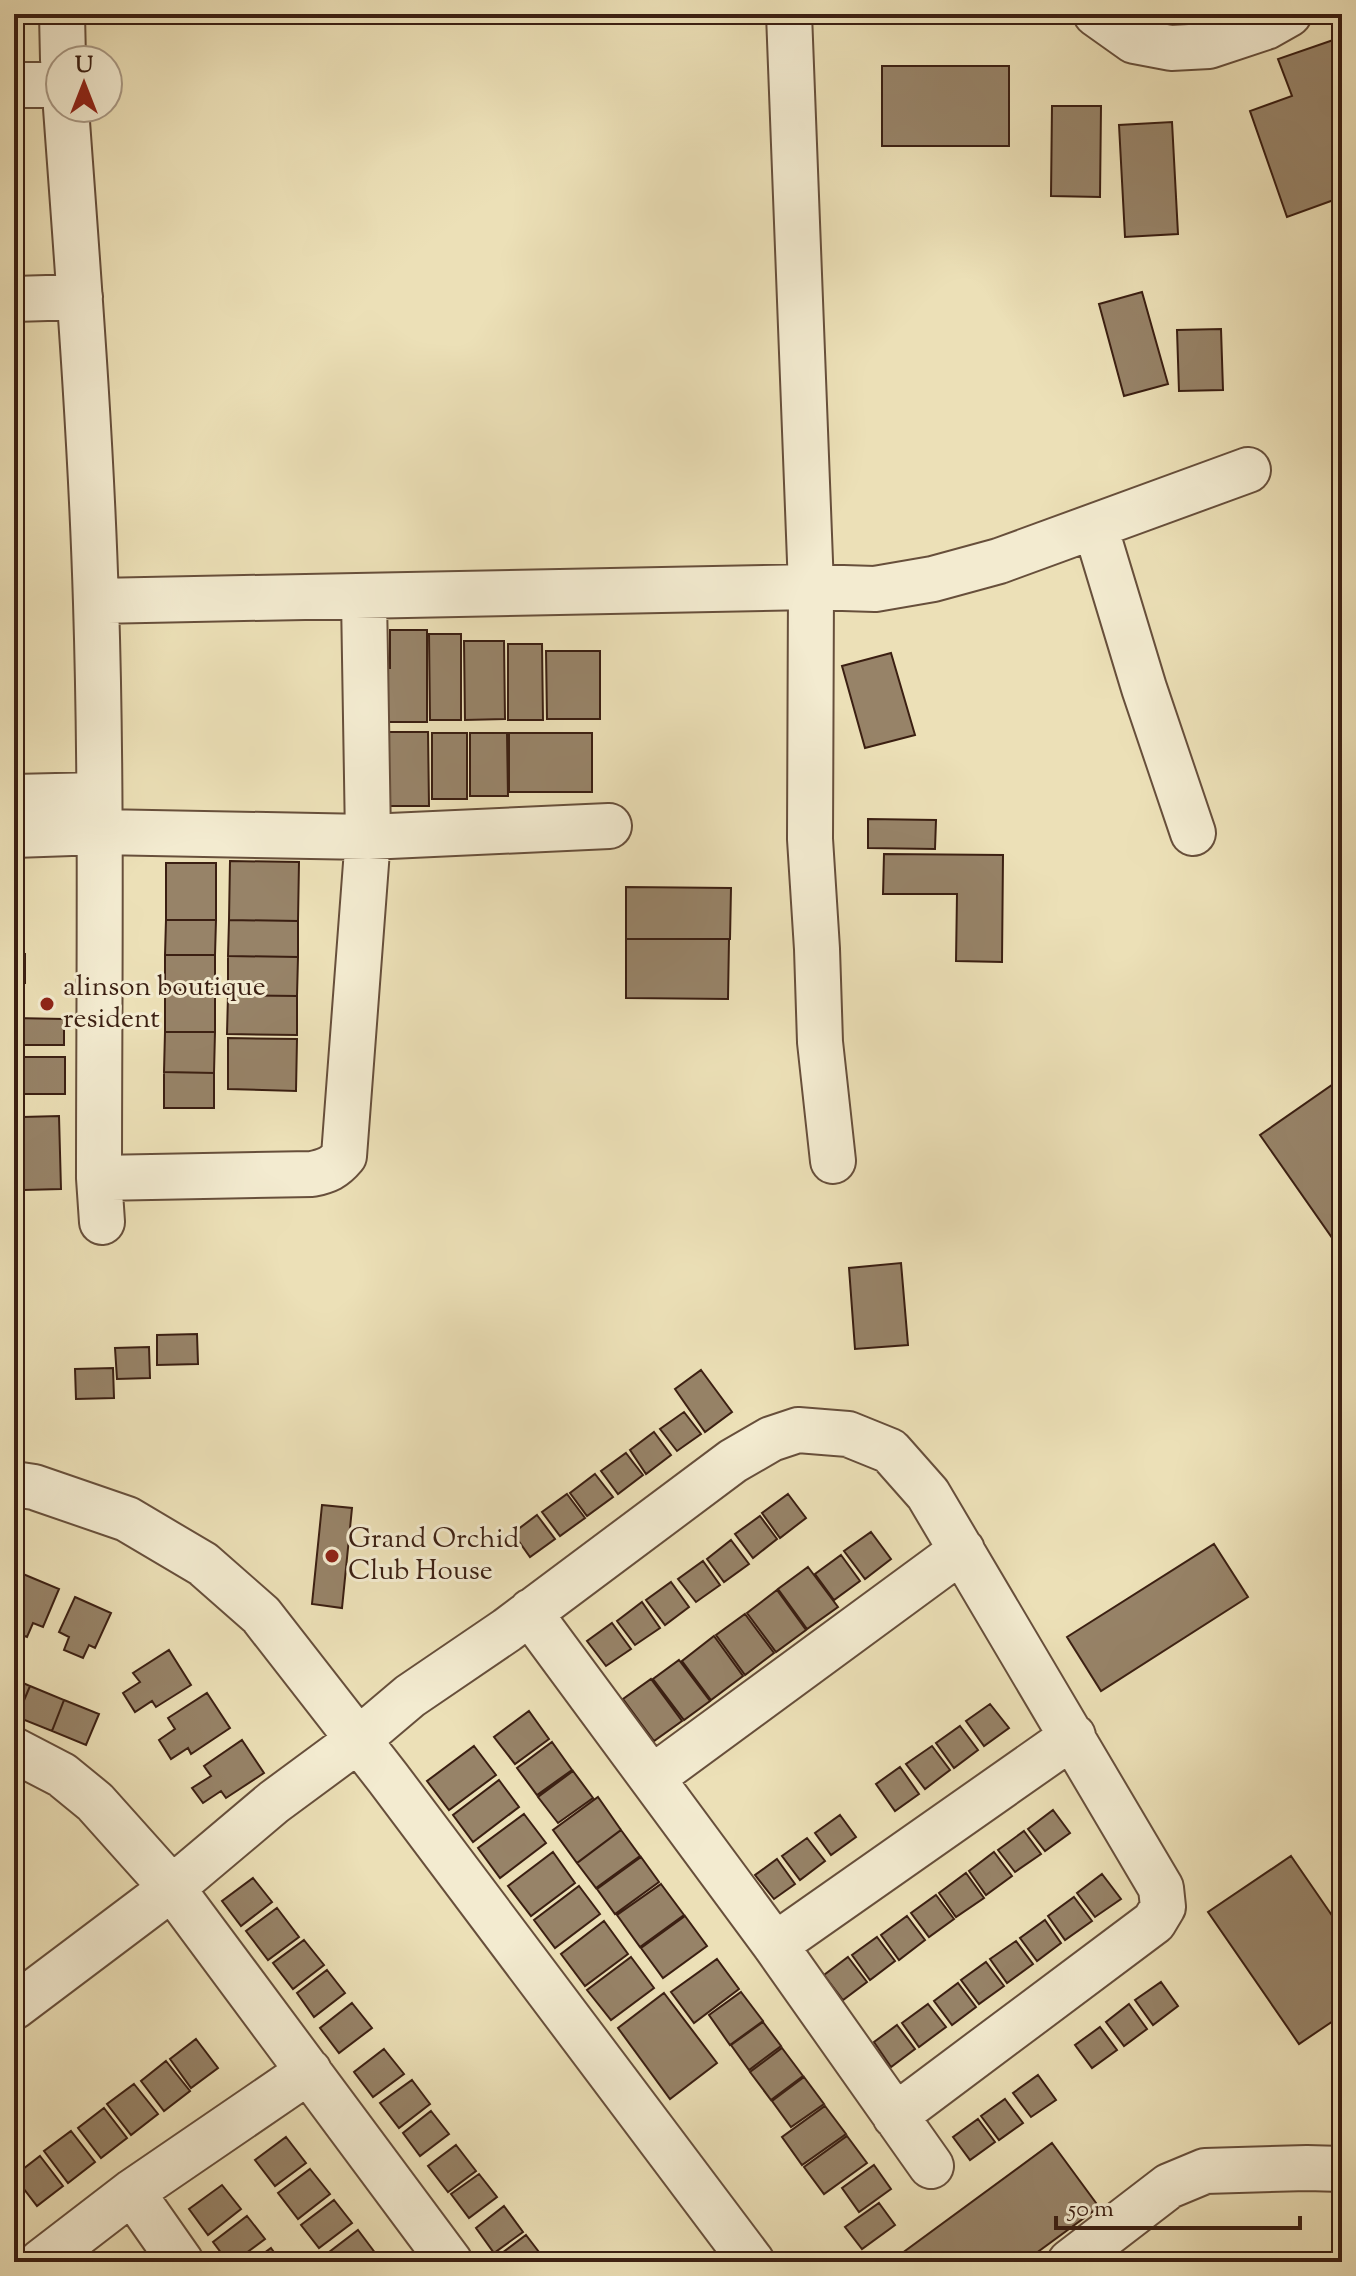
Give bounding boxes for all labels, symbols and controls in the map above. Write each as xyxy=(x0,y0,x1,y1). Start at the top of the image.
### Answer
north arrow xyxy=(44,44,124,124)
text: U xyxy=(75,51,93,83)
place label: alinson boutique resident xyxy=(63,968,266,1040)
marker: alinson boutique resident xyxy=(38,995,56,1013)
place label: Grand Orchid Club House xyxy=(348,1520,520,1592)
marker: Grand Orchid Club House xyxy=(323,1547,341,1565)
scale bar xyxy=(1056,2180,1300,2230)
text: 50 m xyxy=(1066,2193,1114,2227)

